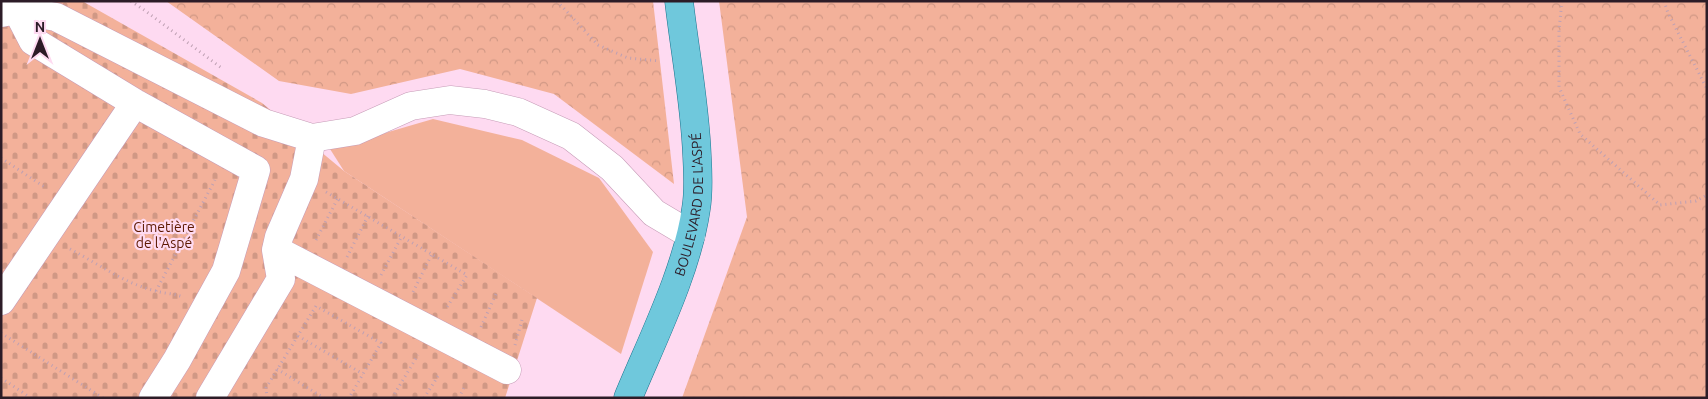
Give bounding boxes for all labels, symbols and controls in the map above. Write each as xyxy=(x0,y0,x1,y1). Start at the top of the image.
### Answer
north arrow xyxy=(15,15,65,65)
text: N xyxy=(35,19,45,35)
street label: BOULEVARD DE L'ASPÉ xyxy=(671,132,706,278)
park label: Cimetière de l'Aspé xyxy=(133,219,195,251)

